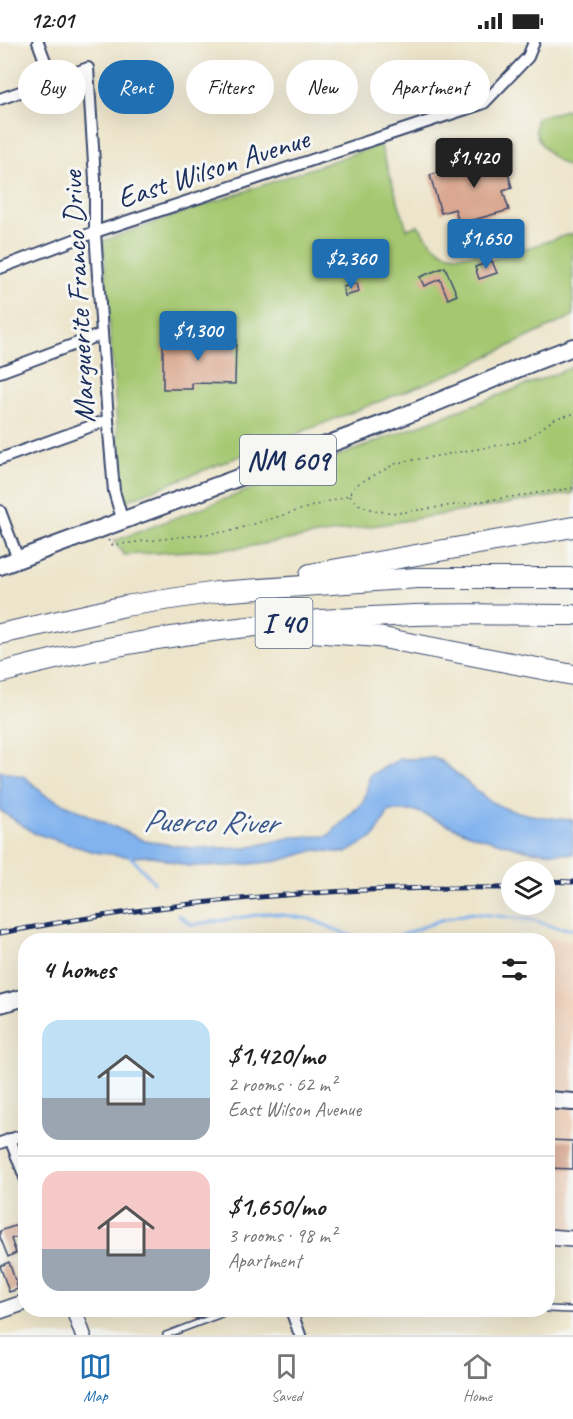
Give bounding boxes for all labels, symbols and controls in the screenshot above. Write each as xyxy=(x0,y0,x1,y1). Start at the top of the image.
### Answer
text: 12:01 xyxy=(30,7,74,35)
chip: Buy xyxy=(18,60,86,114)
chip: Rent xyxy=(98,60,174,114)
chip: Filters xyxy=(186,60,274,114)
chip: New xyxy=(286,60,358,114)
chip: Apartment xyxy=(370,60,490,114)
street label: East Wilson Avenue xyxy=(112,118,316,217)
pin: $1,420 xyxy=(425,138,523,189)
text: $1,420 xyxy=(450,145,498,170)
street label: Marguerite Franco Drive xyxy=(52,168,104,424)
pin: $1,650 xyxy=(437,219,535,270)
text: $1,650 xyxy=(461,226,511,251)
pin: $2,360 xyxy=(302,239,400,290)
text: $2,360 xyxy=(326,246,376,271)
pin: $1,300 xyxy=(149,311,247,362)
text: $1,300 xyxy=(174,318,222,343)
road number: NM 609 xyxy=(240,435,336,485)
road number: I 40 xyxy=(256,598,312,648)
water label: Puerco River xyxy=(143,800,283,843)
map controls xyxy=(501,861,555,915)
button: layers xyxy=(501,861,555,915)
text: 4 homes xyxy=(42,953,115,986)
icon: filters xyxy=(498,953,531,986)
text: $1,420/mo xyxy=(228,1039,325,1072)
icon: home xyxy=(90,1044,162,1116)
text: 2 rooms · 62 m² xyxy=(228,1072,336,1097)
text: East Wilson Avenue xyxy=(228,1097,361,1122)
text: $1,650/mo xyxy=(228,1190,325,1223)
icon: home xyxy=(90,1195,162,1267)
text: 3 rooms · 98 m² xyxy=(228,1223,336,1248)
text: Apartment xyxy=(228,1248,301,1273)
tab: Map xyxy=(79,1350,112,1406)
tab: Saved xyxy=(270,1350,303,1406)
tab: Home xyxy=(461,1350,494,1406)

